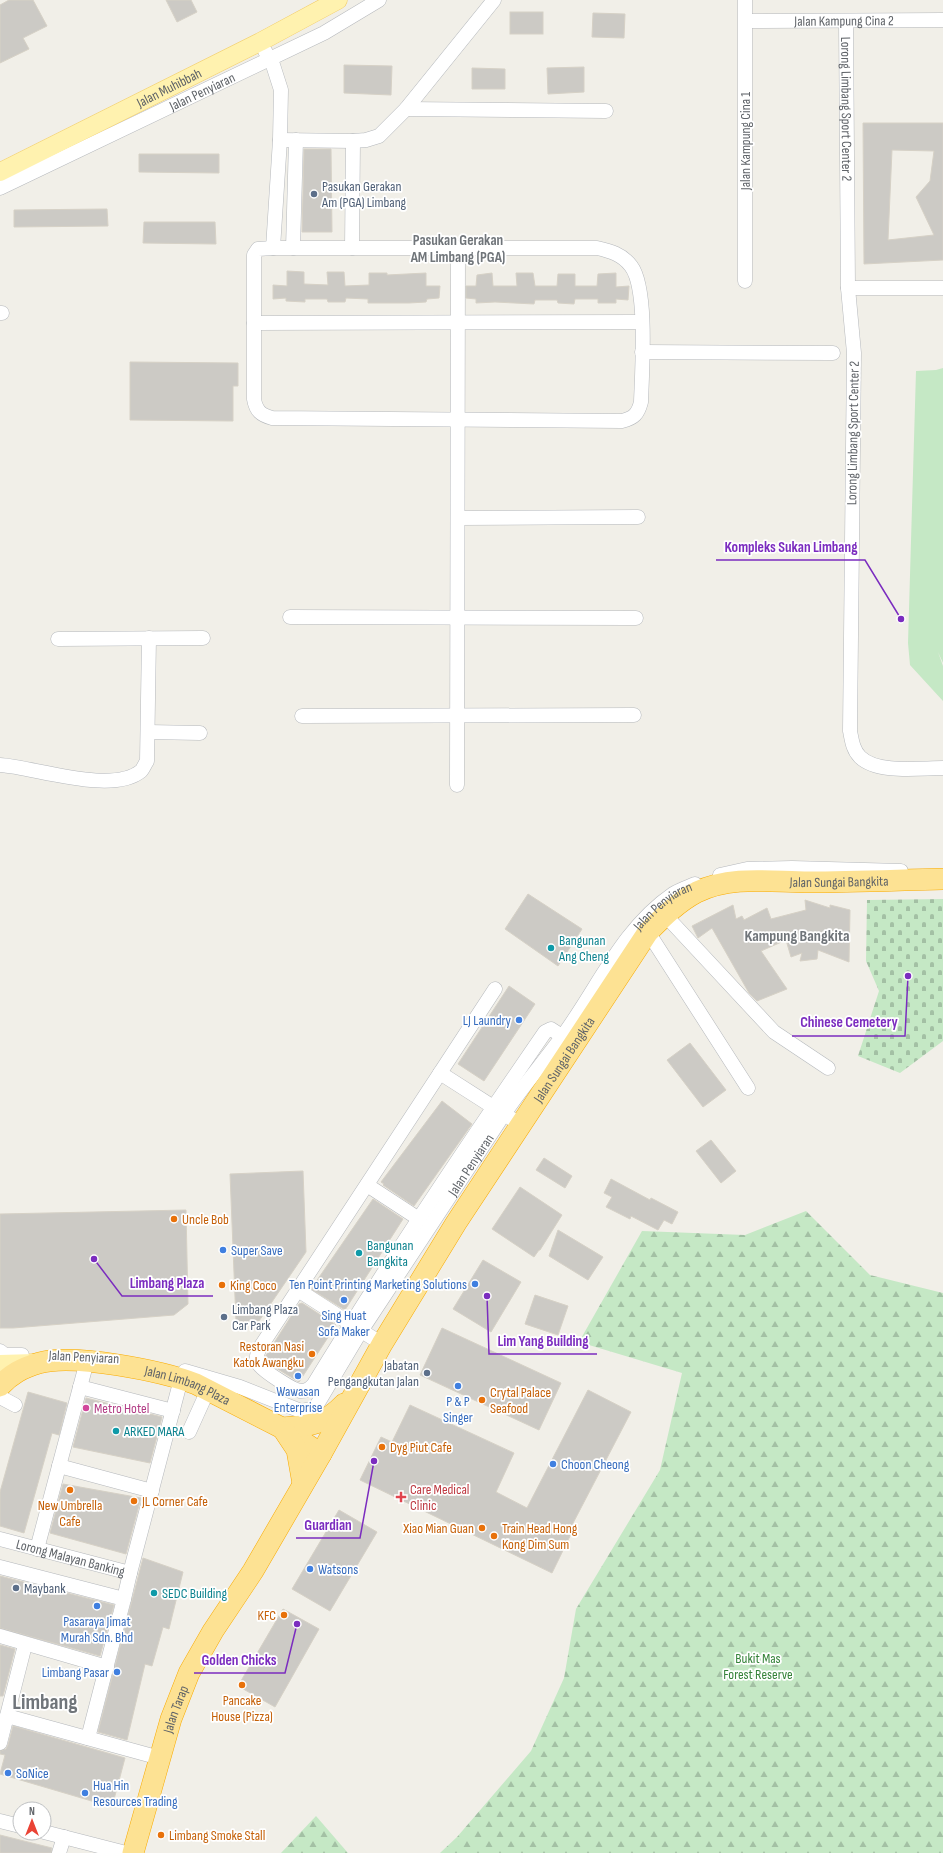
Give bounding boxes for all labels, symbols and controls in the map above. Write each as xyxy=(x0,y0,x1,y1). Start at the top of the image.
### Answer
street label: Jalan Kampung Cina 2 xyxy=(793,12,894,29)
street label: Lorong Limbang Sport Center 2 xyxy=(838,37,856,182)
street label: Jalan Muhibbah xyxy=(133,64,204,111)
street label: Jalan Penyiaran xyxy=(166,68,238,115)
street label: Jalan Kampung Cina 1 xyxy=(737,92,754,191)
place label: Pasukan Gerakan Am (PGA) Limbang xyxy=(321,178,407,211)
marker: Pasukan Gerakan Am (PGA) Limbang xyxy=(309,189,319,199)
district label: Pasukan Gerakan AM Limbang (PGA) xyxy=(410,231,505,267)
street label: Lorong Limbang Sport Center 2 xyxy=(843,360,863,505)
callout: Kompleks Sukan Limbang xyxy=(716,533,865,560)
text: Kompleks Sukan Limbang xyxy=(724,538,858,557)
street label: Jalan Sungai Bangkita xyxy=(788,872,889,891)
street label: Jalan Penyiaran xyxy=(629,878,694,934)
district label: Kampung Bangkita xyxy=(744,927,850,946)
place label: Bangunan Ang Cheng xyxy=(558,932,609,965)
marker: Bangunan Ang Cheng xyxy=(546,943,556,953)
callout: Chinese Cemetery xyxy=(792,1009,905,1036)
place label: LJ Laundry xyxy=(463,1012,512,1029)
text: Chinese Cemetery xyxy=(800,1013,899,1032)
street label: Jalan Sungai Bangkita xyxy=(529,1014,598,1106)
marker: LJ Laundry xyxy=(514,1015,524,1025)
street label: Jalan Penyiaran xyxy=(444,1131,497,1200)
place label: Uncle Bob xyxy=(182,1211,229,1228)
marker: Uncle Bob xyxy=(169,1214,179,1224)
place label: Bangunan Bangkita xyxy=(367,1237,413,1270)
place label: Super Save xyxy=(231,1242,283,1259)
marker: Super Save xyxy=(218,1245,228,1255)
marker: Bangunan Bangkita xyxy=(354,1248,364,1258)
callout: Limbang Plaza xyxy=(122,1269,213,1296)
text: Limbang Plaza xyxy=(130,1274,204,1293)
place label: Ten Point Printing Marketing Solutions xyxy=(289,1276,467,1293)
place label: King Coco xyxy=(230,1277,277,1294)
marker: Ten Point Printing Marketing Solutions xyxy=(470,1279,480,1289)
marker: King Coco xyxy=(217,1280,227,1290)
marker: Sing Huat Sofa Maker xyxy=(339,1295,349,1305)
place label: Limbang Plaza Car Park xyxy=(232,1301,298,1334)
place label: Sing Huat Sofa Maker xyxy=(318,1307,370,1340)
marker: Limbang Plaza Car Park xyxy=(219,1312,229,1322)
callout: Lim Yang Building xyxy=(489,1327,597,1354)
text: Lim Yang Building xyxy=(497,1332,589,1351)
place label: Restoran Nasi Katok Awangku xyxy=(233,1338,304,1371)
street label: Jalan Penyiaran xyxy=(47,1347,120,1367)
marker: Restoran Nasi Katok Awangku xyxy=(307,1349,317,1359)
place label: Jabatan Pengangkutan Jalan xyxy=(328,1357,419,1390)
street label: Jalan Limbang Plaza xyxy=(142,1361,233,1409)
marker: Jabatan Pengangkutan Jalan xyxy=(422,1368,432,1378)
marker: Wawasan Enterprise xyxy=(293,1371,303,1381)
marker: P & P Singer xyxy=(453,1381,463,1391)
place label: Wawasan Enterprise xyxy=(274,1383,322,1416)
place label: Crytal Palace Seafood xyxy=(490,1384,551,1417)
place label: P & P Singer xyxy=(443,1393,473,1426)
marker: Crytal Palace Seafood xyxy=(477,1395,487,1405)
place label: Metro Hotel xyxy=(94,1400,149,1417)
marker: Metro Hotel xyxy=(81,1403,91,1413)
place label: ARKED MARA xyxy=(123,1423,185,1440)
marker: ARKED MARA xyxy=(111,1426,121,1436)
place label: Dyg Piut Cafe xyxy=(390,1439,452,1456)
marker: Dyg Piut Cafe xyxy=(377,1442,387,1452)
place label: Choon Cheong xyxy=(561,1456,630,1473)
marker: Choon Cheong xyxy=(548,1459,558,1469)
place label: Care Medical Clinic xyxy=(410,1481,469,1514)
marker: New Umbrella Cafe xyxy=(65,1485,75,1495)
marker: Care Medical Clinic xyxy=(395,1491,407,1503)
place label: JL Corner Cafe xyxy=(141,1493,208,1510)
marker: JL Corner Cafe xyxy=(129,1496,139,1506)
place label: New Umbrella Cafe xyxy=(38,1497,102,1530)
callout: Guardian xyxy=(296,1511,360,1538)
text: Guardian xyxy=(304,1516,352,1535)
place label: Xiao Mian Guan xyxy=(402,1520,474,1537)
place label: Train Head Hong Kong Dim Sum xyxy=(502,1520,578,1553)
marker: Xiao Mian Guan xyxy=(477,1523,487,1533)
marker: Train Head Hong Kong Dim Sum xyxy=(489,1531,499,1541)
street label: Lorong Malayan Banking xyxy=(14,1535,127,1580)
place label: Watsons xyxy=(318,1561,358,1578)
marker: Watsons xyxy=(305,1564,315,1574)
place label: Maybank xyxy=(24,1580,66,1597)
marker: Maybank xyxy=(11,1583,21,1593)
place label: SEDC Building xyxy=(162,1585,227,1602)
marker: SEDC Building xyxy=(149,1588,159,1598)
marker: Pasaraya Jimat Murah Sdn. Bhd xyxy=(92,1601,102,1611)
place label: KFC xyxy=(258,1607,276,1624)
marker: KFC xyxy=(279,1610,289,1620)
place label: Pasaraya Jimat Murah Sdn. Bhd xyxy=(61,1613,133,1646)
callout: Golden Chicks xyxy=(194,1646,285,1673)
park label: Bukit Mas Forest Reserve xyxy=(723,1650,793,1683)
text: Golden Chicks xyxy=(201,1651,277,1670)
place label: Limbang Pasar xyxy=(42,1664,109,1681)
marker: Limbang Pasar xyxy=(112,1667,122,1677)
marker: Pancake House (Pizza) xyxy=(237,1680,247,1690)
street label: Jalan Tarap xyxy=(159,1683,192,1736)
district label: Limbang xyxy=(12,1689,78,1716)
place label: Pancake House (Pizza) xyxy=(211,1692,273,1725)
place label: SoNice xyxy=(16,1765,49,1782)
marker: SoNice xyxy=(3,1768,13,1778)
place label: Hua Hin Resources Trading xyxy=(93,1777,178,1810)
marker: Hua Hin Resources Trading xyxy=(80,1788,90,1798)
north arrow xyxy=(12,1801,52,1841)
text: N xyxy=(29,1805,35,1818)
place label: Limbang Smoke Stall xyxy=(169,1827,265,1844)
marker: Limbang Smoke Stall xyxy=(156,1830,166,1840)

